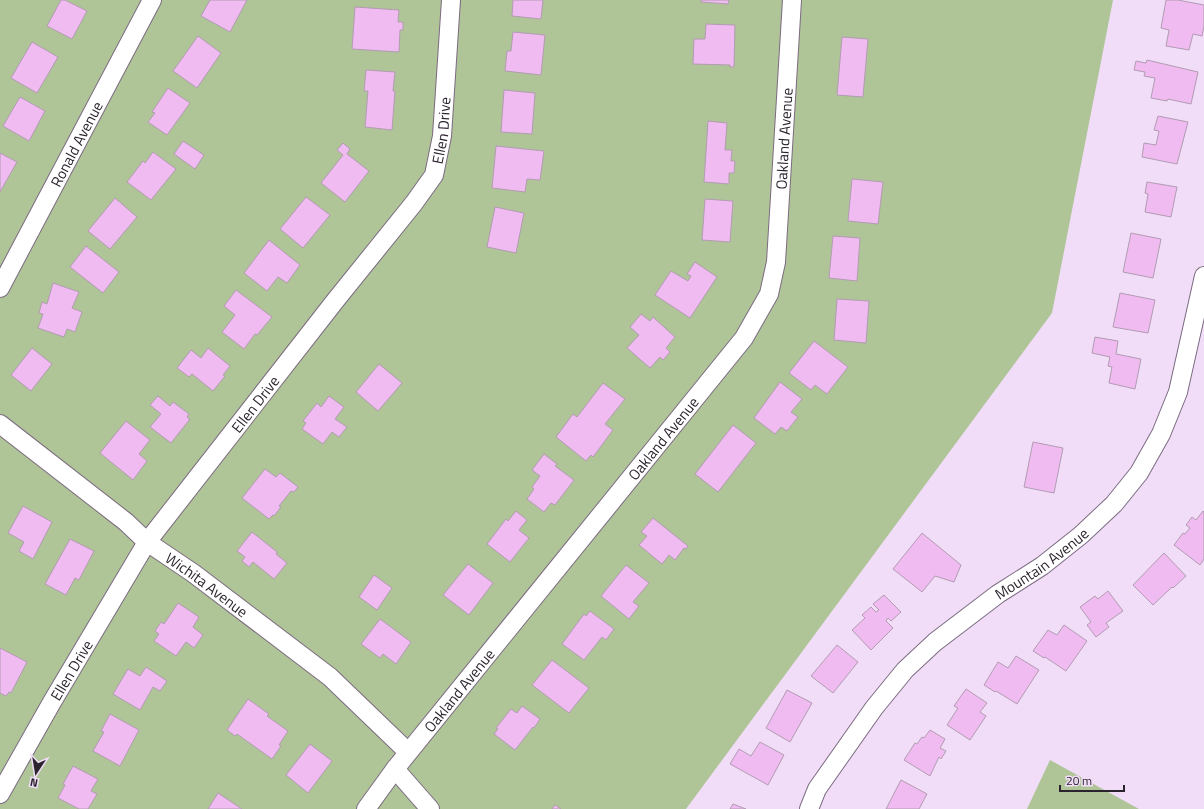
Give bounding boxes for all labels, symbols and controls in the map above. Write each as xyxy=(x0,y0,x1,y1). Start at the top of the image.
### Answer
street label: Oakland Avenue xyxy=(769,87,798,190)
street label: Ellen Drive xyxy=(425,96,456,166)
street label: Ronald Avenue xyxy=(44,97,108,191)
street label: Ellen Drive xyxy=(225,370,284,437)
street label: Oakland Avenue xyxy=(622,391,704,485)
street label: Mountain Avenue xyxy=(990,522,1094,605)
street label: Wichita Avenue xyxy=(161,546,253,622)
street label: Ellen Drive xyxy=(44,635,98,705)
street label: Oakland Avenue xyxy=(418,643,500,737)
north arrow xyxy=(16,753,56,793)
scale bar xyxy=(1060,767,1124,793)
text: 20 m xyxy=(1066,771,1092,790)
text: N xyxy=(29,774,39,791)

